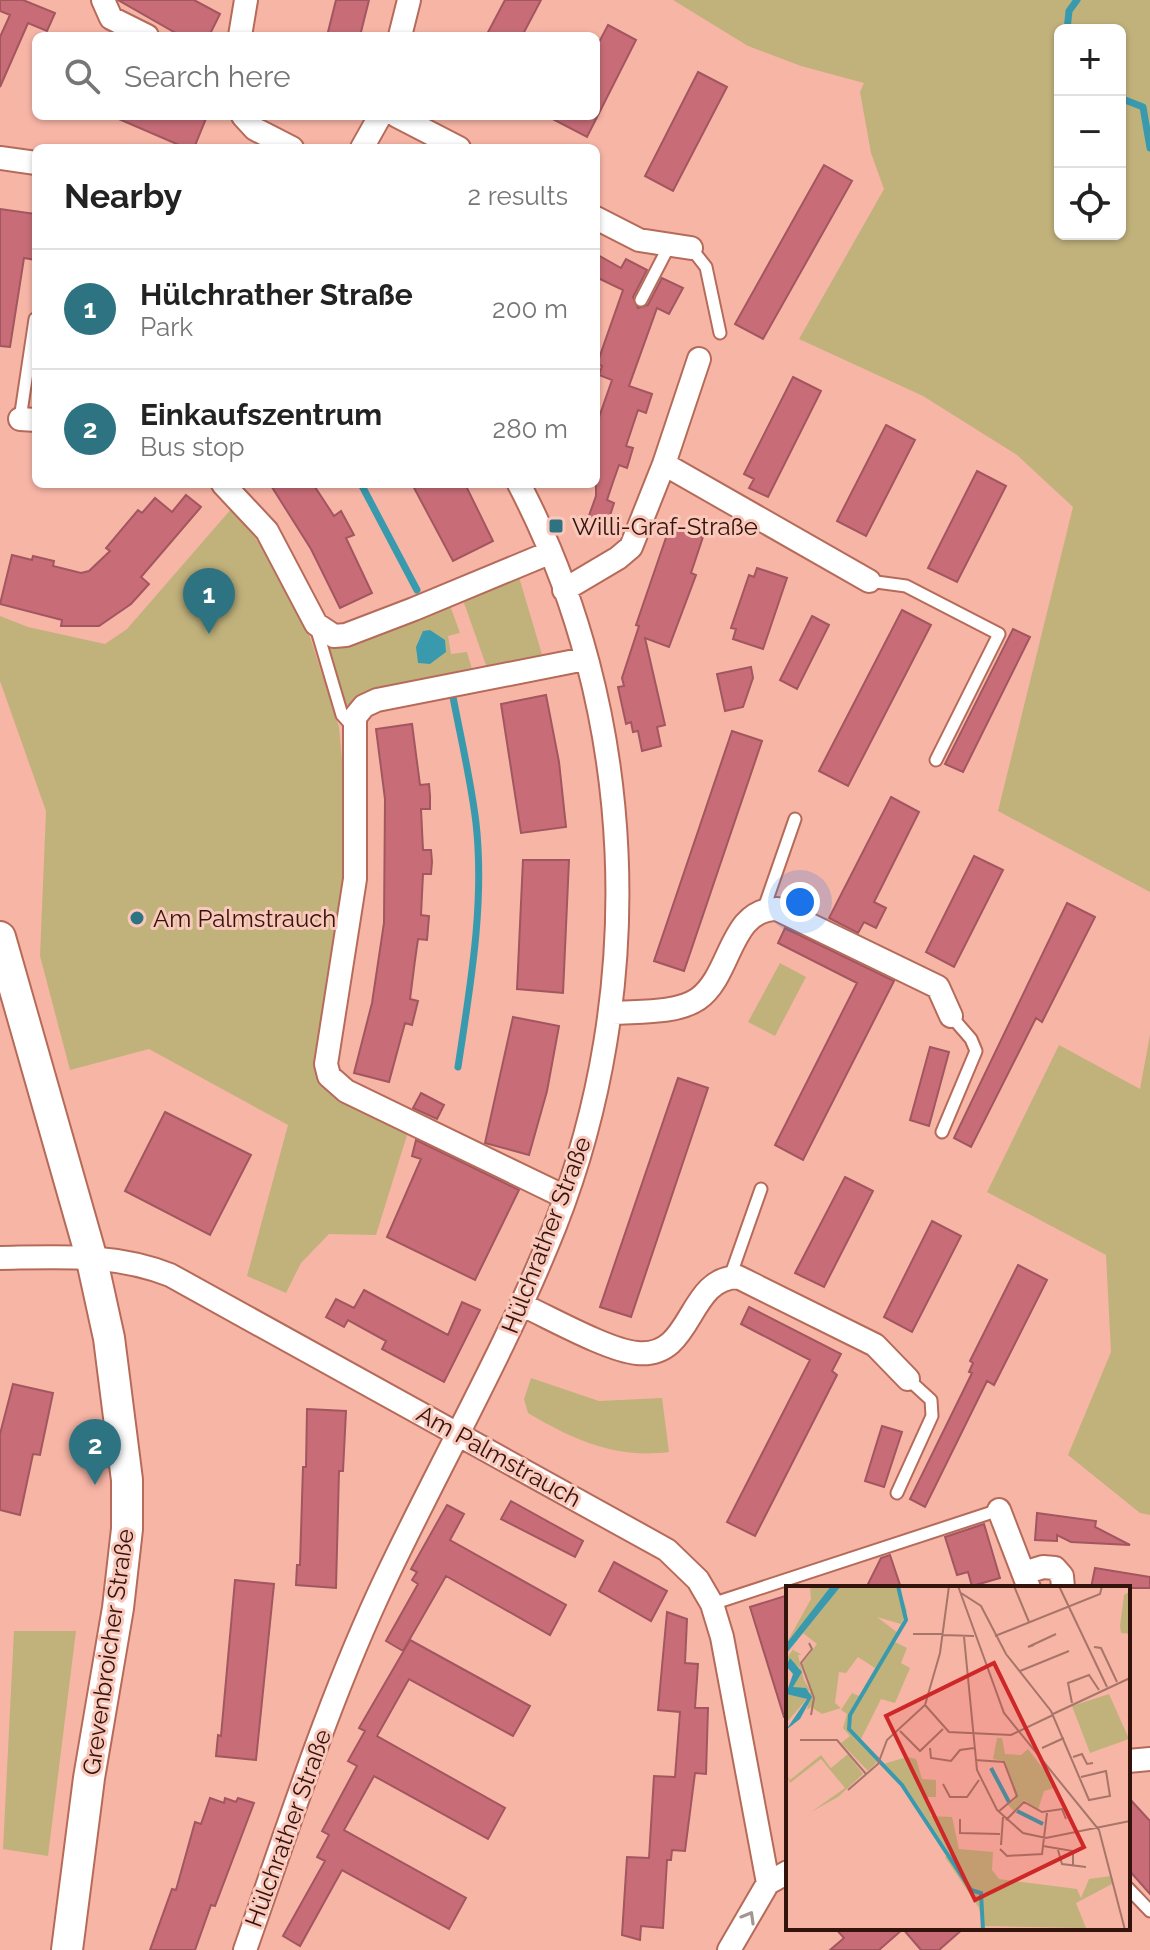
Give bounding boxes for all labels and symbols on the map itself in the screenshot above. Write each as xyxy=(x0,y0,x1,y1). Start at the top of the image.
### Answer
place label: Willi-Graf-Straße xyxy=(572,512,758,541)
marker: Willi-Graf-Straße xyxy=(547,517,565,535)
pin: 1 xyxy=(183,568,235,634)
your location xyxy=(780,882,820,922)
place label: Am Palmstrauch xyxy=(153,904,336,933)
marker: Am Palmstrauch xyxy=(128,909,146,927)
street label: Hülchrather Straße xyxy=(495,1133,597,1337)
street label: Am Palmstrauch xyxy=(412,1399,586,1513)
pin: 2 xyxy=(69,1419,121,1485)
street label: Grevenbroicher Straße xyxy=(76,1527,140,1777)
inset map xyxy=(786,1586,1130,1930)
street label: Hülchrather Straße xyxy=(239,1725,337,1931)
one-way arrow xyxy=(739,1911,755,1925)

